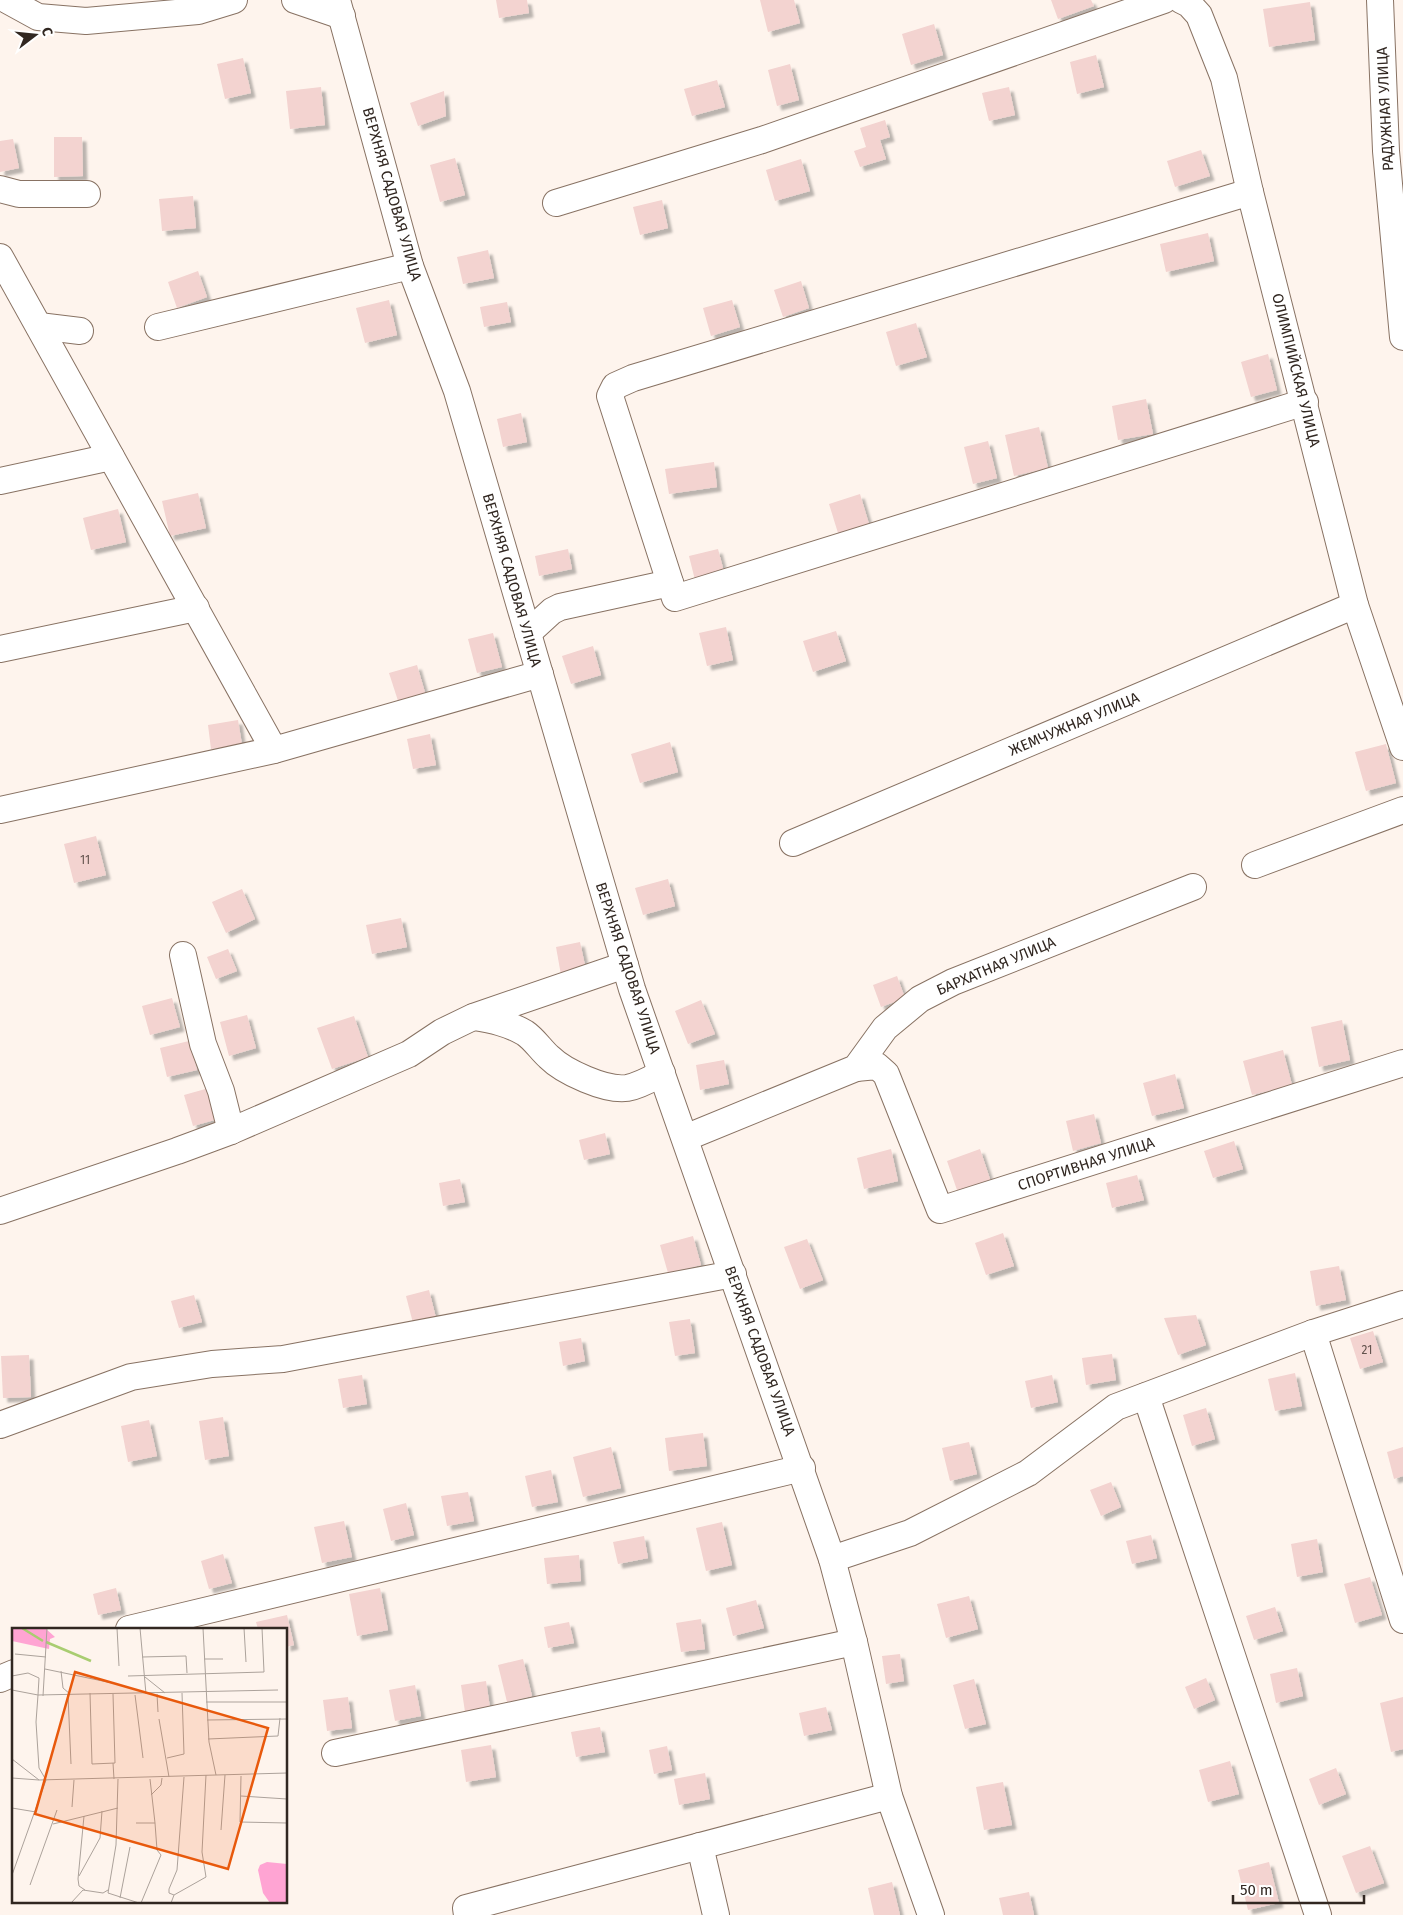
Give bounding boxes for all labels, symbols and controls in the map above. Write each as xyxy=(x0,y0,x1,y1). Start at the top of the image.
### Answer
north arrow xyxy=(10,10,60,60)
text: С xyxy=(38,25,56,38)
street label: РАДУЖНАЯ УЛИЦА xyxy=(1373,46,1397,172)
street label: ВЕРХНЯЯ САДОВАЯ УЛИЦА xyxy=(359,105,426,283)
street label: ОЛИМПИЙСКАЯ УЛИЦА xyxy=(1268,291,1324,449)
street label: ВЕРХНЯЯ САДОВАЯ УЛИЦА xyxy=(479,491,546,669)
street label: ЖЕМЧУЖНАЯ УЛИЦА xyxy=(1006,688,1142,760)
house number: 11 xyxy=(80,853,90,867)
street label: ВЕРХНЯЯ САДОВАЯ УЛИЦА xyxy=(592,880,664,1057)
street label: БАРХАТНАЯ УЛИЦА xyxy=(934,933,1059,999)
street label: СПОРТИВНАЯ УЛИЦА xyxy=(1015,1133,1157,1195)
street label: ВЕРХНЯЯ САДОВАЯ УЛИЦА xyxy=(721,1264,799,1439)
house number: 21 xyxy=(1362,1343,1372,1357)
inset map xyxy=(12,1628,288,1902)
scale bar xyxy=(1233,1872,1364,1904)
text: 50 m xyxy=(1240,1881,1273,1899)

